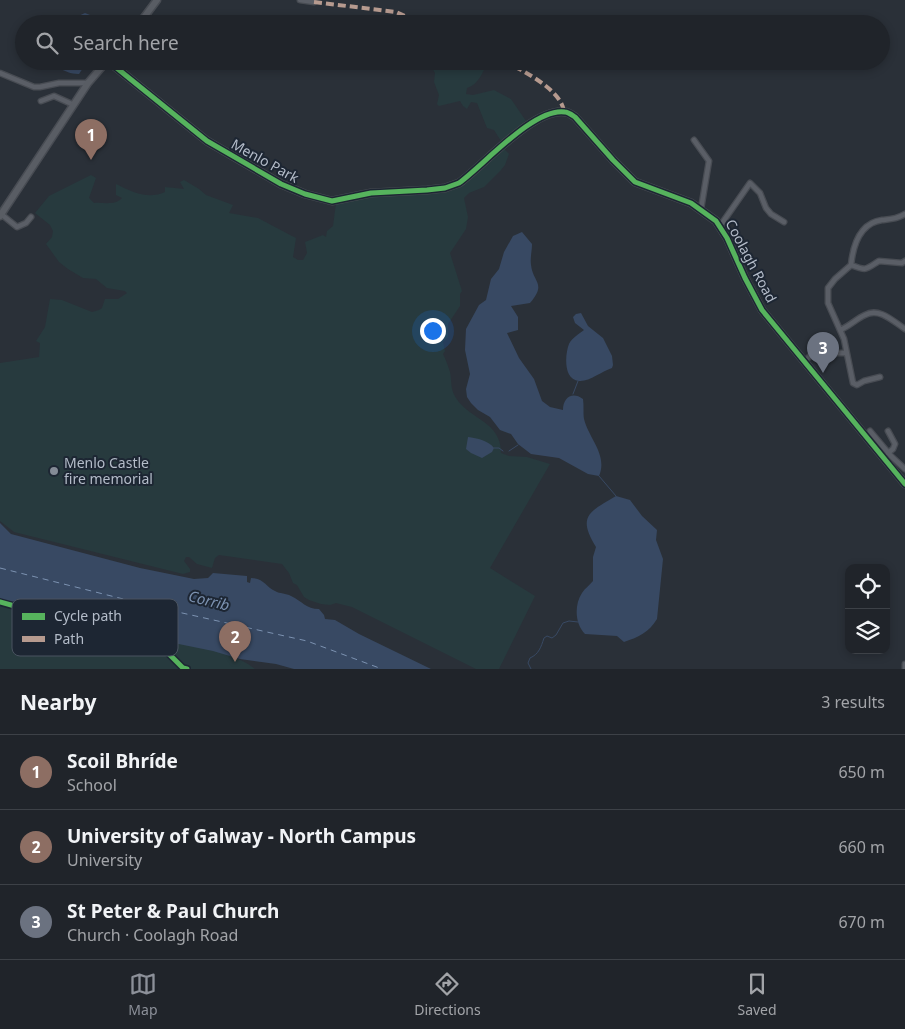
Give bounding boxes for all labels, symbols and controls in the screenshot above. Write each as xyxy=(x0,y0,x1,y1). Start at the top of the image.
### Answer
search box xyxy=(15,15,890,70)
icon: search xyxy=(33,29,61,57)
text: Search here xyxy=(73,30,179,56)
pin: 1 xyxy=(75,119,107,160)
street label: Menlo Park xyxy=(228,134,303,187)
street label: Coolagh Road xyxy=(722,216,781,306)
your location xyxy=(420,318,446,344)
pin: 3 xyxy=(807,332,839,373)
place label: Menlo Castle fire memorial xyxy=(64,453,153,488)
marker: Menlo Castle fire memorial xyxy=(48,465,60,477)
map controls xyxy=(845,564,890,654)
button: locate xyxy=(845,564,890,609)
water label: Corrib xyxy=(187,585,232,615)
legend xyxy=(12,599,178,656)
text: Cycle path xyxy=(54,606,122,625)
button: layers xyxy=(845,609,890,654)
pin: 2 xyxy=(219,621,251,662)
text: Path xyxy=(54,629,84,648)
text: Nearby xyxy=(20,688,96,716)
text: 3 results xyxy=(821,691,885,713)
text: Scoil Bhríde xyxy=(67,748,178,774)
text: 1 xyxy=(31,761,41,783)
text: 650 m xyxy=(838,761,885,783)
text: School xyxy=(67,774,117,796)
text: University of Galway - North Campus xyxy=(67,823,416,849)
text: 2 xyxy=(31,836,41,858)
text: 660 m xyxy=(838,836,885,858)
text: University xyxy=(67,849,142,871)
text: St Peter & Paul Church xyxy=(67,898,279,924)
text: 3 xyxy=(31,911,41,933)
text: 670 m xyxy=(838,911,885,933)
text: Church · Coolagh Road xyxy=(67,924,238,946)
tab: Map xyxy=(128,970,158,1019)
tab: Directions xyxy=(414,970,481,1019)
tab: Saved xyxy=(737,970,777,1019)

